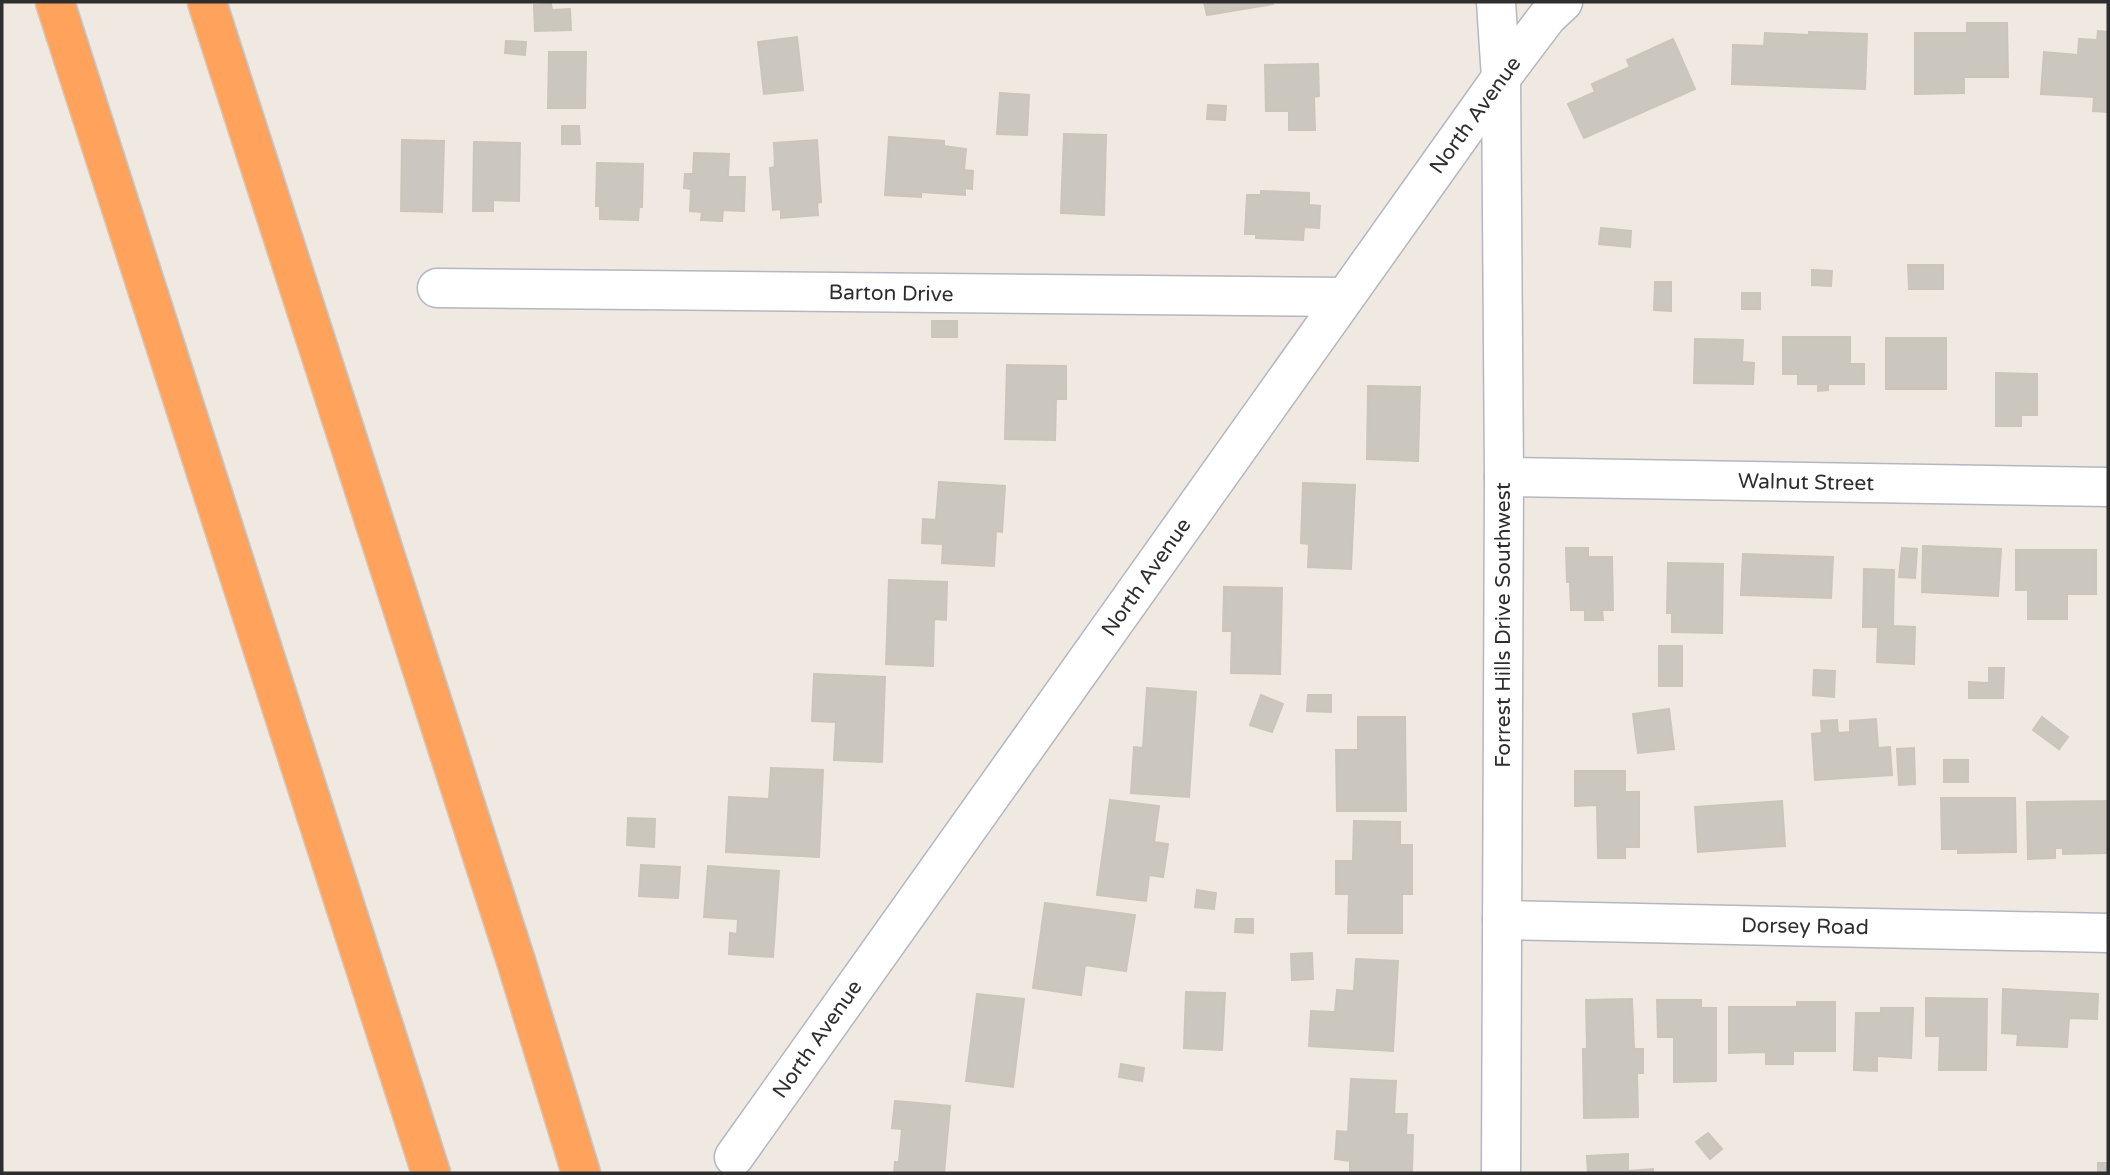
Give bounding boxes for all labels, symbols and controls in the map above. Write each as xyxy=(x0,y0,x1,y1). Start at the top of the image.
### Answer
street label: North Avenue xyxy=(1424,52,1526,179)
street label: Barton Drive xyxy=(828,280,954,307)
street label: Walnut Street xyxy=(1738,469,1874,496)
street label: Forrest Hills Drive Southwest xyxy=(1491,482,1516,768)
street label: North Avenue xyxy=(1096,513,1197,641)
street label: Dorsey Road xyxy=(1741,913,1869,940)
street label: North Avenue xyxy=(767,975,868,1103)

